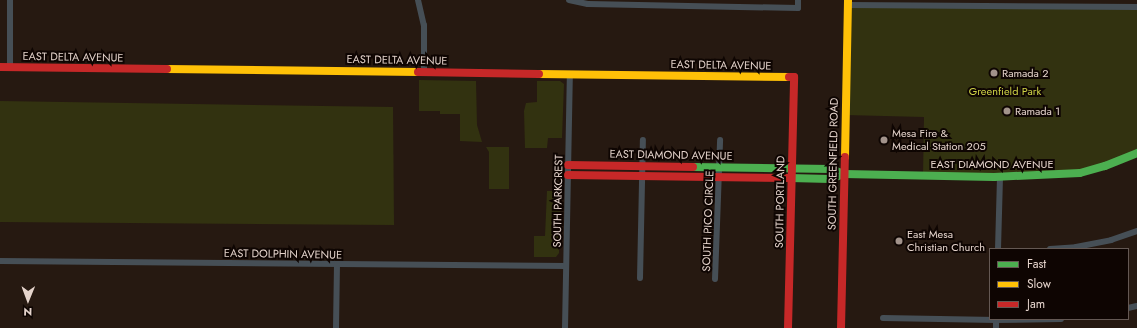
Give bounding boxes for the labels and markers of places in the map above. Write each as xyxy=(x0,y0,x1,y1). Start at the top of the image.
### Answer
place label: Ramada 2 xyxy=(1002,66,1048,80)
marker: Ramada 2 xyxy=(989,68,999,78)
place label: Ramada 1 xyxy=(1015,104,1060,118)
marker: Ramada 1 xyxy=(1002,106,1012,116)
place label: Mesa Fire & Medical Station 205 xyxy=(892,127,986,153)
marker: Mesa Fire & Medical Station 205 xyxy=(879,135,889,145)
place label: East Mesa Christian Church xyxy=(907,228,985,254)
marker: East Mesa Christian Church xyxy=(894,236,904,246)

